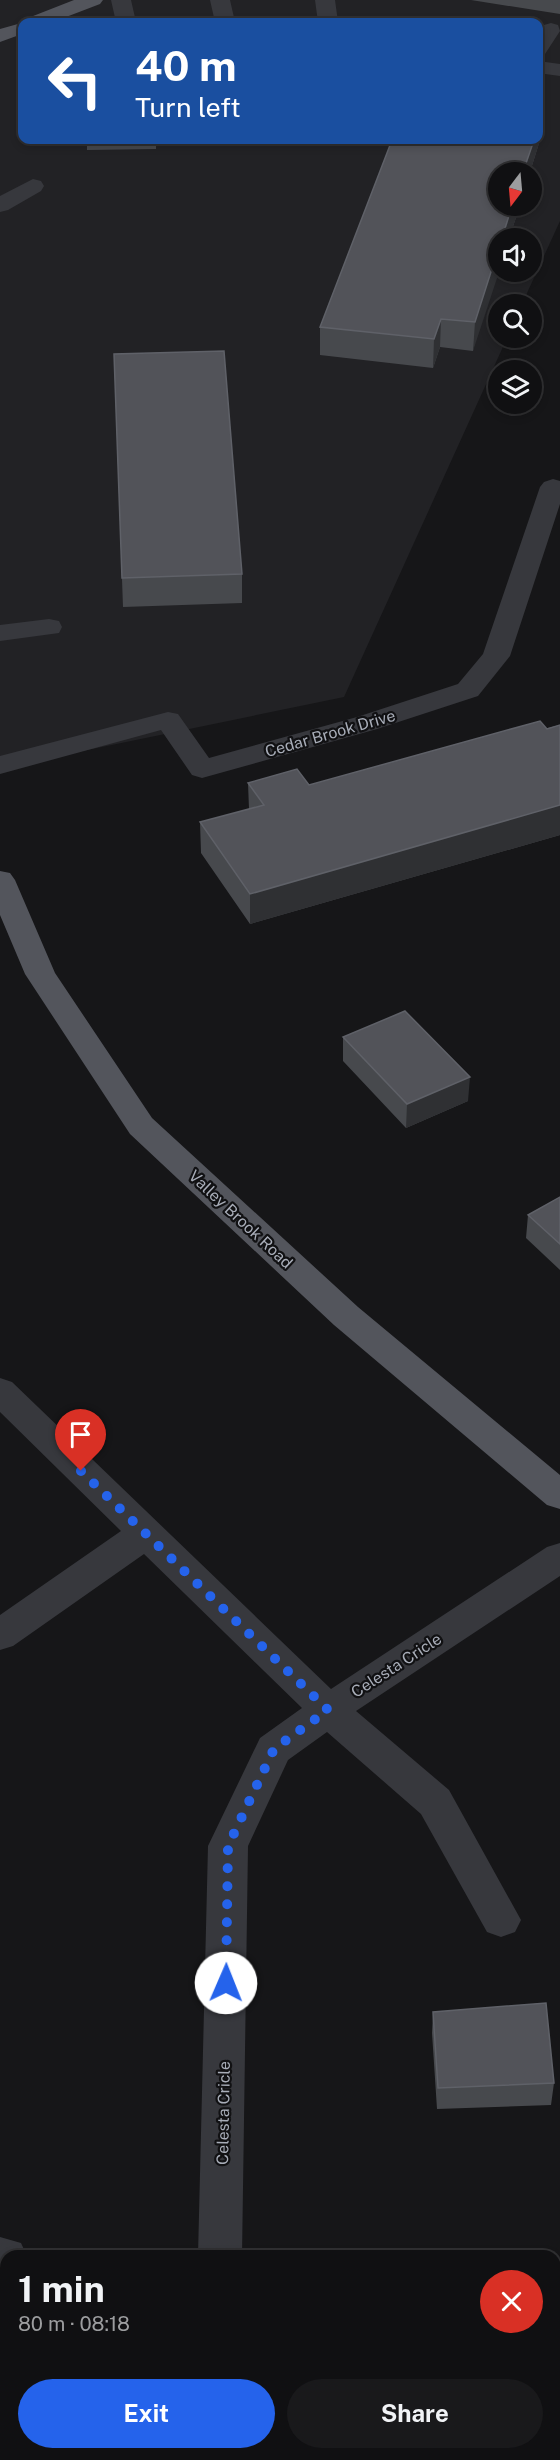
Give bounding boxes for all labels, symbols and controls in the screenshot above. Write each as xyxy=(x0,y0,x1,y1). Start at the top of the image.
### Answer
text: 40 m xyxy=(135,41,237,90)
icon: left xyxy=(36,42,114,120)
text: Turn left xyxy=(135,91,241,123)
north arrow xyxy=(488,162,542,216)
map controls xyxy=(488,162,542,414)
button: sound xyxy=(488,228,542,282)
button: search xyxy=(488,294,542,348)
button: layers xyxy=(488,360,542,414)
street label: Cedar Brook Drive xyxy=(263,706,397,761)
street label: Valley Brook Road xyxy=(185,1166,297,1272)
pin xyxy=(55,1409,106,1471)
icon: arrive xyxy=(64,1418,97,1451)
street label: Celesta Cricle xyxy=(348,1629,445,1702)
position arrow xyxy=(194,1951,258,2015)
street label: Celesta Cricle xyxy=(213,2061,234,2165)
text: 1 min xyxy=(18,2268,105,2310)
button: close xyxy=(480,2270,543,2333)
text: 80 m · 08:18 xyxy=(18,2312,130,2336)
button: Exit xyxy=(18,2379,275,2448)
button: Share xyxy=(287,2379,543,2448)

